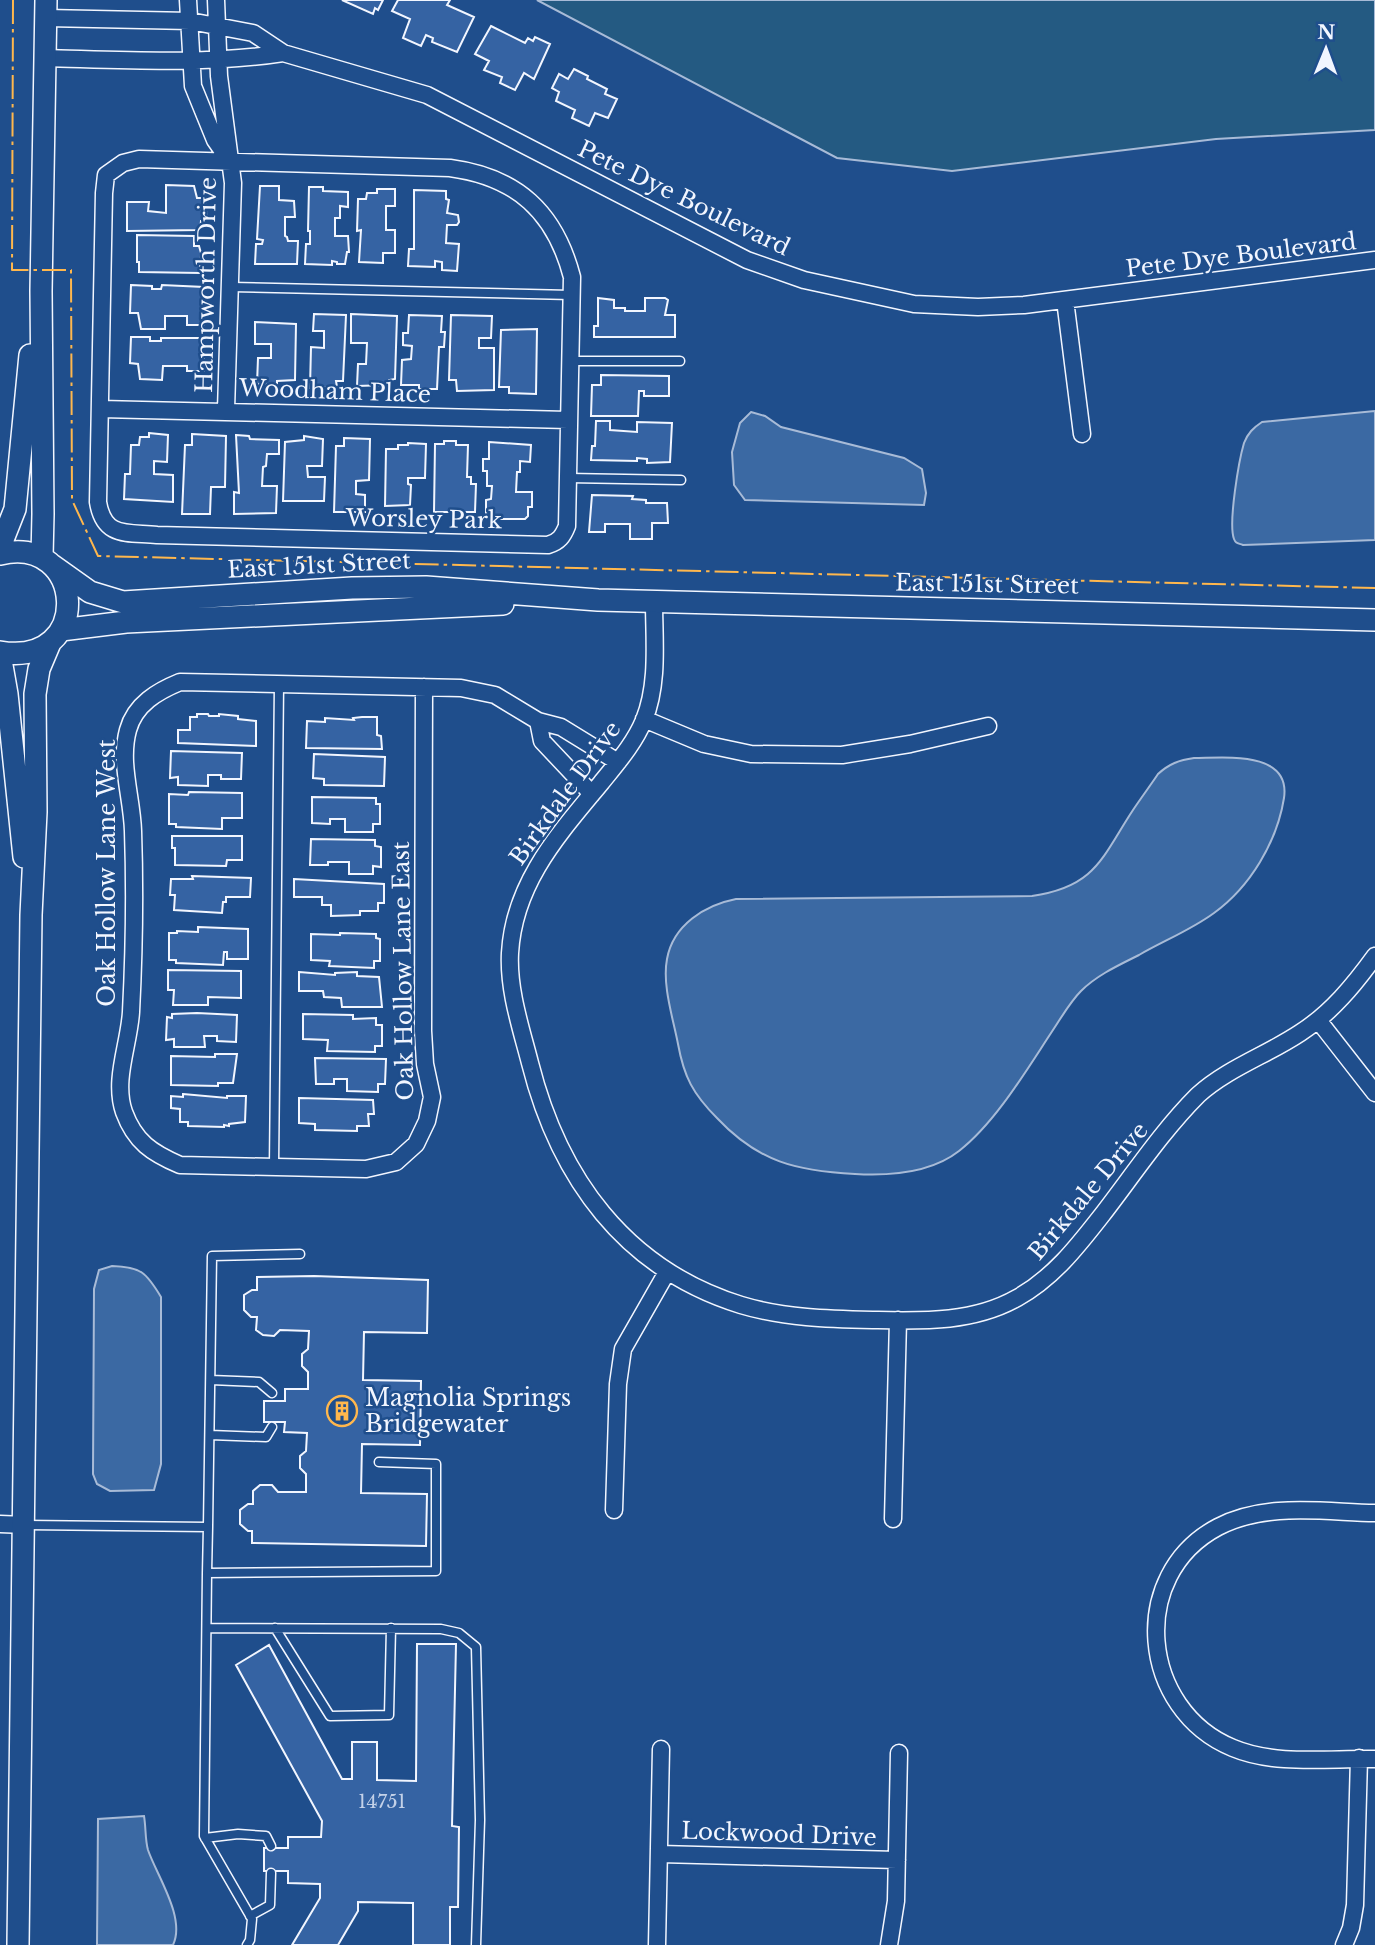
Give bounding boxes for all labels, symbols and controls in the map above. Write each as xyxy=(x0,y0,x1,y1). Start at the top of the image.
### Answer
north arrow xyxy=(1291,14,1361,84)
text: N xyxy=(1317,21,1336,44)
street label: Pete Dye Boulevard xyxy=(573,134,795,262)
street label: Hampworth Drive xyxy=(190,177,222,393)
street label: Pete Dye Boulevard xyxy=(1124,227,1358,283)
street label: Woodham Place xyxy=(237,374,432,408)
street label: Worsley Park xyxy=(345,504,503,534)
street label: East 151st Street xyxy=(227,546,412,584)
street label: East 151st Street xyxy=(895,568,1079,600)
street label: Birkdale Drive xyxy=(503,716,627,870)
street label: Oak Hollow Lane West xyxy=(93,739,121,1007)
street label: Oak Hollow Lane East xyxy=(387,841,419,1101)
street label: Birkdale Drive xyxy=(1022,1116,1154,1266)
place label: Magnolia Springs Bridgewater xyxy=(365,1384,571,1438)
building icon: Magnolia Springs Bridgewater xyxy=(325,1394,359,1428)
house number: 14751 xyxy=(358,1790,406,1813)
street label: Lockwood Drive xyxy=(681,1817,877,1851)

